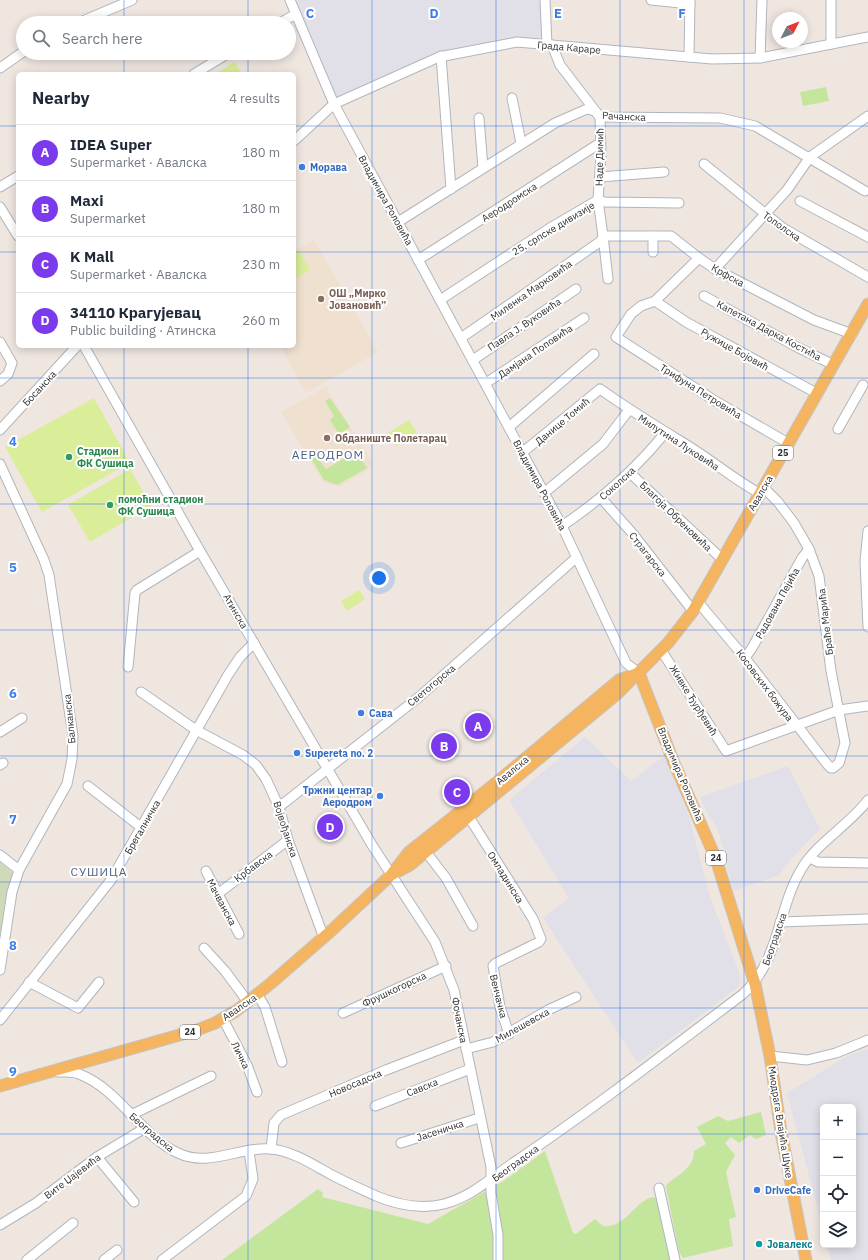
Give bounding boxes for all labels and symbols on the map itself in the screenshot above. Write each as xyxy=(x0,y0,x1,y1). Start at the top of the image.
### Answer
text: C xyxy=(306,5,315,22)
text: D xyxy=(429,5,439,22)
text: E xyxy=(554,5,562,22)
text: F xyxy=(678,5,686,22)
north arrow xyxy=(772,12,808,48)
street label: Града Караре xyxy=(537,38,602,57)
street label: Рачанска xyxy=(602,109,647,124)
street label: Наде Димић xyxy=(592,128,607,186)
street label: Владимира Роловића xyxy=(355,153,416,248)
place label: Морава xyxy=(310,161,347,174)
marker: Морава xyxy=(297,162,307,172)
street label: Аеродромска xyxy=(479,179,540,225)
street label: 25. српске дивизије xyxy=(510,198,597,258)
street label: Тополска xyxy=(760,209,804,245)
street label: Миленка Марковића xyxy=(488,257,575,323)
street label: Крфска xyxy=(709,261,747,290)
place label: ОШ „Мирко Јовановић” xyxy=(329,287,386,312)
marker: ОШ „Мирко Јовановић” xyxy=(316,294,326,304)
street label: Павла Ј. Вуковића xyxy=(485,295,564,354)
street label: Капетана Дарка Костића xyxy=(714,297,824,364)
street label: Дамјана Поповића xyxy=(495,321,576,381)
street label: Ружице Бојовић xyxy=(698,325,771,374)
street label: Трифуна Петровића xyxy=(657,361,745,422)
street label: Босанска xyxy=(20,367,60,409)
street label: Данице Томић xyxy=(532,395,592,448)
street label: Милутина Луковића xyxy=(636,411,722,474)
place label: Обданиште Полетарац xyxy=(335,432,447,445)
text: 4 xyxy=(9,433,17,450)
marker: Обданиште Полетарац xyxy=(322,433,332,443)
street label: Владимира Роловића xyxy=(510,438,569,533)
place label: Стадион ФК Сушица xyxy=(77,445,134,470)
road number: 25 xyxy=(773,446,793,460)
district label: АЕРОДРОМ xyxy=(292,447,364,462)
marker: Стадион ФК Сушица xyxy=(64,452,74,462)
street label: Соколска xyxy=(597,463,639,503)
street label: Авалска xyxy=(745,473,776,513)
street label: Благоја Обреновића xyxy=(637,479,715,555)
place label: помоћни стадион ФК Сушица xyxy=(118,493,203,518)
marker: помоћни стадион ФК Сушица xyxy=(105,500,115,510)
street label: Страгарска xyxy=(626,529,670,580)
text: 5 xyxy=(9,559,17,576)
street label: Радована Пејића xyxy=(753,565,803,641)
your location xyxy=(369,568,389,588)
street label: Браће Марића xyxy=(815,587,836,656)
street label: Атинска xyxy=(220,591,251,632)
street label: Косовских божура xyxy=(733,647,796,724)
street label: Светогорска xyxy=(405,661,458,709)
street label: Живке Ђурђевић xyxy=(667,662,721,738)
text: 6 xyxy=(9,685,17,702)
street label: Балканска xyxy=(60,693,79,744)
place label: Сава xyxy=(369,707,393,720)
marker: Сава xyxy=(356,708,366,718)
pin: A xyxy=(465,711,491,741)
street label: Владимира Роловића xyxy=(655,725,707,824)
pin: B xyxy=(431,731,457,761)
place label: Supereta no. 2 xyxy=(305,747,373,760)
marker: Supereta no. 2 xyxy=(292,748,302,758)
street label: Авалска xyxy=(493,753,532,788)
pin: C xyxy=(444,777,470,807)
place label: Тржни центар Аеродром xyxy=(303,784,372,809)
marker: Тржни центар Аеродром xyxy=(375,791,385,801)
street label: Брегалничка xyxy=(122,797,164,857)
street label: Војвођанска xyxy=(270,799,301,860)
text: 7 xyxy=(9,811,17,828)
pin: D xyxy=(317,812,343,842)
street label: Крбавска xyxy=(231,847,276,885)
street label: Омладинска xyxy=(484,849,527,906)
road number: 24 xyxy=(706,851,726,865)
district label: СУШИЦА xyxy=(70,864,128,879)
street label: Мачванска xyxy=(204,877,240,928)
street label: Београдска xyxy=(759,910,790,967)
text: 8 xyxy=(9,937,17,954)
street label: Фрушкогорска xyxy=(360,969,429,1010)
street label: Венчачка xyxy=(487,973,510,1020)
street label: Авалска xyxy=(220,991,260,1024)
street label: Фочанска xyxy=(449,996,470,1045)
street label: Милешевска xyxy=(493,1005,552,1046)
road number: 24 xyxy=(180,1025,200,1039)
street label: Личка xyxy=(228,1039,253,1072)
text: 9 xyxy=(9,1063,17,1080)
street label: Миодрага Влајића Шуке xyxy=(765,1065,796,1180)
street label: Новосадска xyxy=(327,1066,384,1100)
street label: Савска xyxy=(404,1075,440,1100)
street label: Београдска xyxy=(126,1110,177,1155)
street label: Јасеничка xyxy=(415,1117,466,1144)
street label: Београдска xyxy=(489,1142,542,1185)
street label: Вите Џајевића xyxy=(41,1150,104,1202)
place label: DriveCafe xyxy=(765,1184,812,1197)
marker: DriveCafe xyxy=(752,1185,762,1195)
place label: Јовалекс xyxy=(767,1238,812,1251)
marker: Јовалекс xyxy=(754,1239,764,1249)

